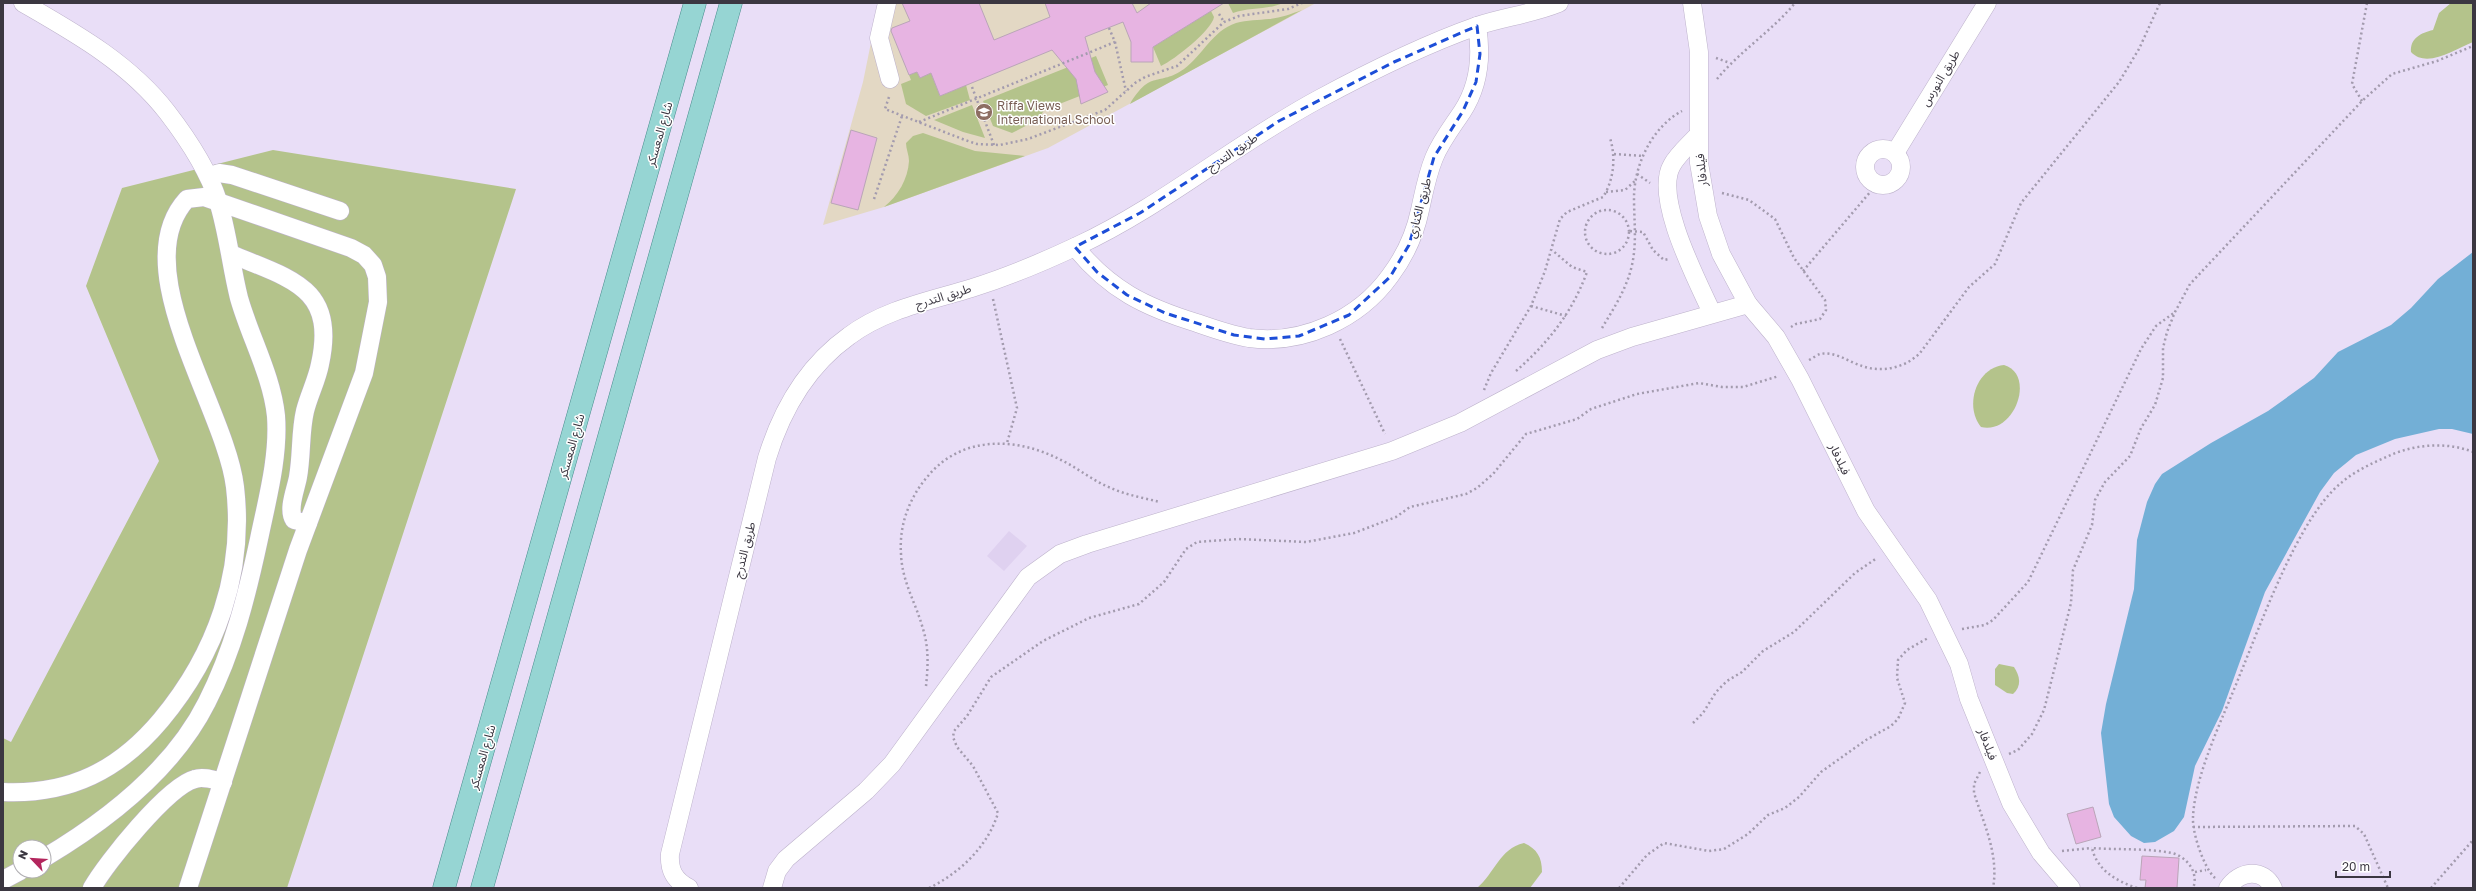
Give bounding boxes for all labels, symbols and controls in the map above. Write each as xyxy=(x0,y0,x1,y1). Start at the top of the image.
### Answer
street label: طريق النورس xyxy=(1917,47,1964,109)
place label: Riffa Views International School xyxy=(997,98,1115,127)
street label: شارع المعسكر xyxy=(642,100,677,170)
school or university icon: Riffa Views International School xyxy=(974,102,994,122)
street label: طريق التدرج xyxy=(1204,130,1261,176)
street label: فيلدفار xyxy=(1692,153,1710,188)
street label: طريق الكناري xyxy=(1404,176,1437,241)
street label: طريق التدرج xyxy=(913,280,973,314)
street label: شارع المعسكر xyxy=(554,412,589,482)
street label: فيلدفار xyxy=(1826,440,1854,477)
street label: طريق التدرج xyxy=(730,520,760,580)
street label: شارع المعسكر xyxy=(465,723,500,793)
street label: فيلدفار xyxy=(1975,725,2001,762)
north arrow xyxy=(12,839,52,879)
text: N xyxy=(15,848,30,861)
scale bar xyxy=(2336,853,2390,879)
text: 20 m xyxy=(2342,859,2370,874)

